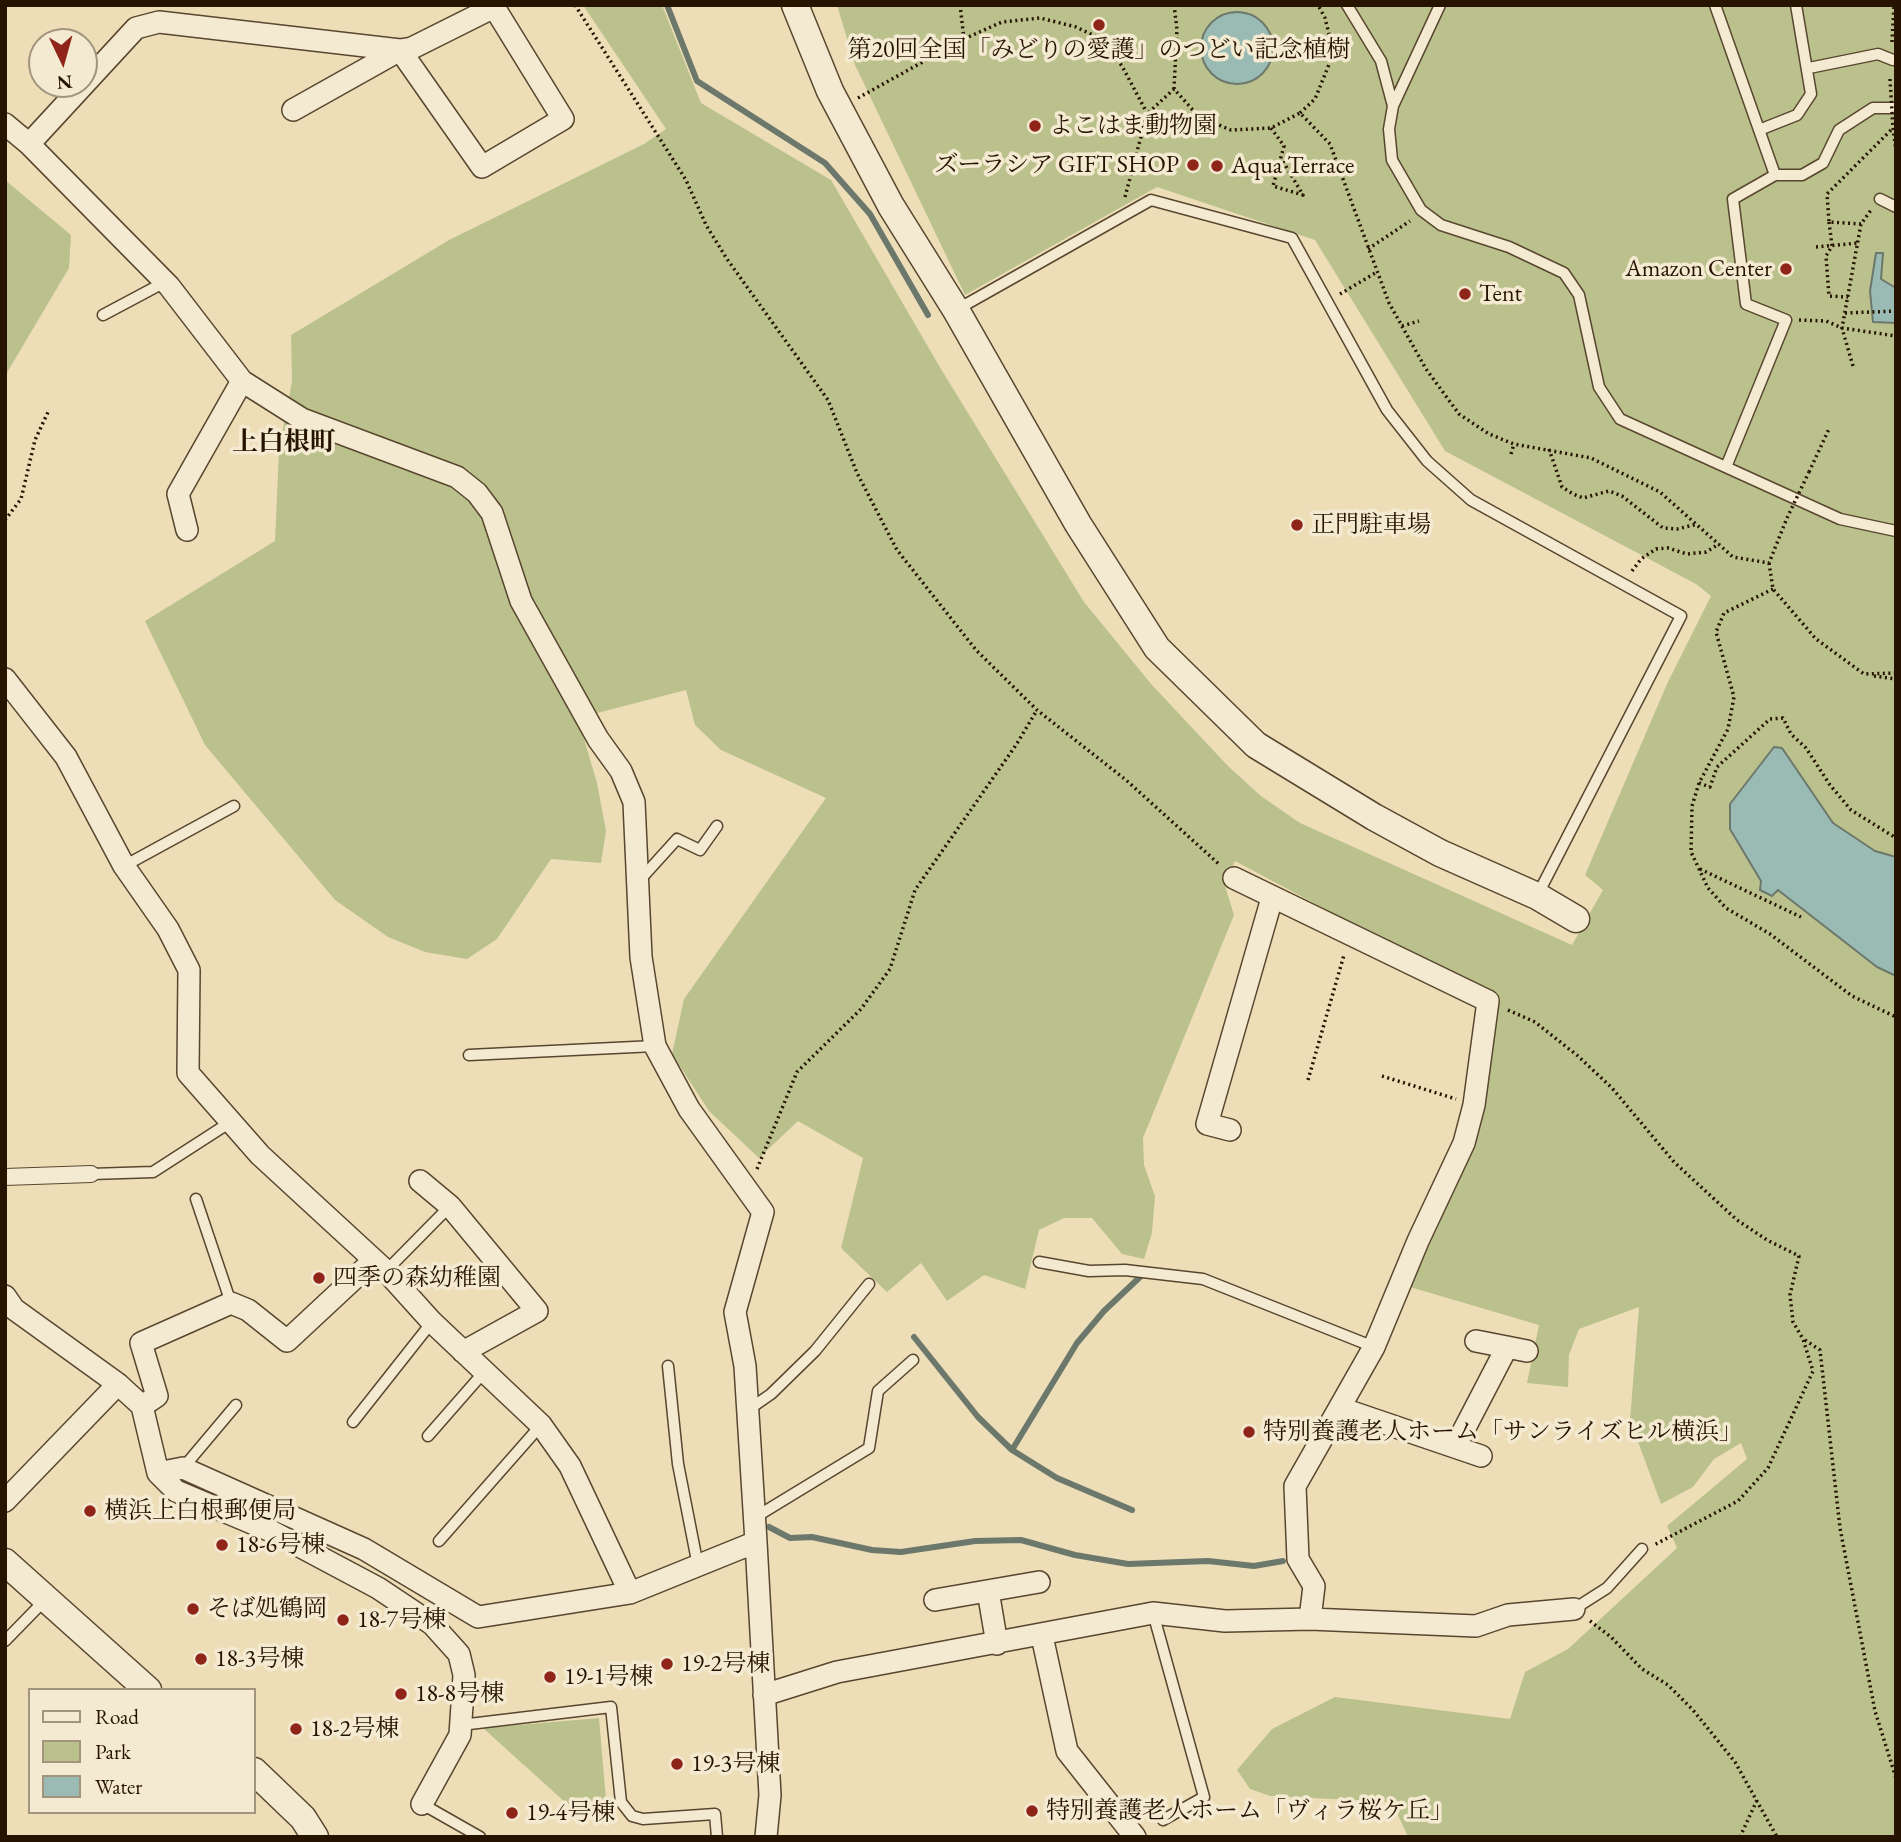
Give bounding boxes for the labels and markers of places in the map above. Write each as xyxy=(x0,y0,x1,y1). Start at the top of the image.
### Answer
marker: 第20回全国「みどりの愛護」のつどい記念植樹 xyxy=(1091,17,1107,33)
place label: 第20回全国「みどりの愛護」のつどい記念植樹 xyxy=(847,36,1351,64)
place label: よこはま動物園 xyxy=(1049,112,1217,140)
marker: よこはま動物園 xyxy=(1027,118,1043,134)
place label: ズーラシア GIFT SHOP xyxy=(934,151,1179,179)
place label: Aqua Terrace xyxy=(1231,152,1354,180)
marker: ズーラシア GIFT SHOP xyxy=(1185,157,1201,173)
marker: Aqua Terrace xyxy=(1209,158,1225,174)
place label: Amazon Center xyxy=(1625,255,1772,283)
marker: Amazon Center xyxy=(1778,261,1794,277)
place label: Tent xyxy=(1479,280,1522,308)
marker: Tent xyxy=(1457,286,1473,302)
place label: 正門駐車場 xyxy=(1311,511,1431,539)
marker: 正門駐車場 xyxy=(1289,517,1305,533)
place label: 四季の森幼稚園 xyxy=(333,1264,501,1292)
marker: 四季の森幼稚園 xyxy=(311,1270,327,1286)
place label: 特別養護老人ホーム「サンライズヒル横浜」 xyxy=(1263,1418,1743,1446)
marker: 特別養護老人ホーム「サンライズヒル横浜」 xyxy=(1241,1424,1257,1440)
place label: 横浜上白根郵便局 xyxy=(104,1497,296,1525)
marker: 横浜上白根郵便局 xyxy=(82,1503,98,1519)
place label: 18-6号棟 xyxy=(236,1531,325,1559)
marker: 18-6号棟 xyxy=(214,1537,230,1553)
place label: そば処鶴岡 xyxy=(207,1595,327,1623)
marker: そば処鶴岡 xyxy=(185,1601,201,1617)
place label: 18-7号棟 xyxy=(357,1606,446,1634)
marker: 18-7号棟 xyxy=(335,1612,351,1628)
place label: 18-3号棟 xyxy=(215,1645,304,1673)
place label: 19-2号棟 xyxy=(681,1650,770,1678)
marker: 18-3号棟 xyxy=(193,1651,209,1667)
marker: 19-2号棟 xyxy=(659,1656,675,1672)
place label: 19-1号棟 xyxy=(564,1663,653,1691)
marker: 19-1号棟 xyxy=(542,1669,558,1685)
place label: 18-8号棟 xyxy=(415,1680,504,1708)
marker: 18-8号棟 xyxy=(393,1686,409,1702)
place label: 18-2号棟 xyxy=(310,1715,399,1743)
marker: 18-2号棟 xyxy=(288,1721,304,1737)
place label: 19-3号棟 xyxy=(691,1750,780,1778)
marker: 19-3号棟 xyxy=(669,1756,685,1772)
place label: 特別養護老人ホーム「ヴィラ桜ケ丘」 xyxy=(1046,1797,1454,1825)
place label: 19-4号棟 xyxy=(526,1799,615,1827)
marker: 特別養護老人ホーム「ヴィラ桜ケ丘」 xyxy=(1024,1803,1040,1819)
marker: 19-4号棟 xyxy=(504,1805,520,1821)

